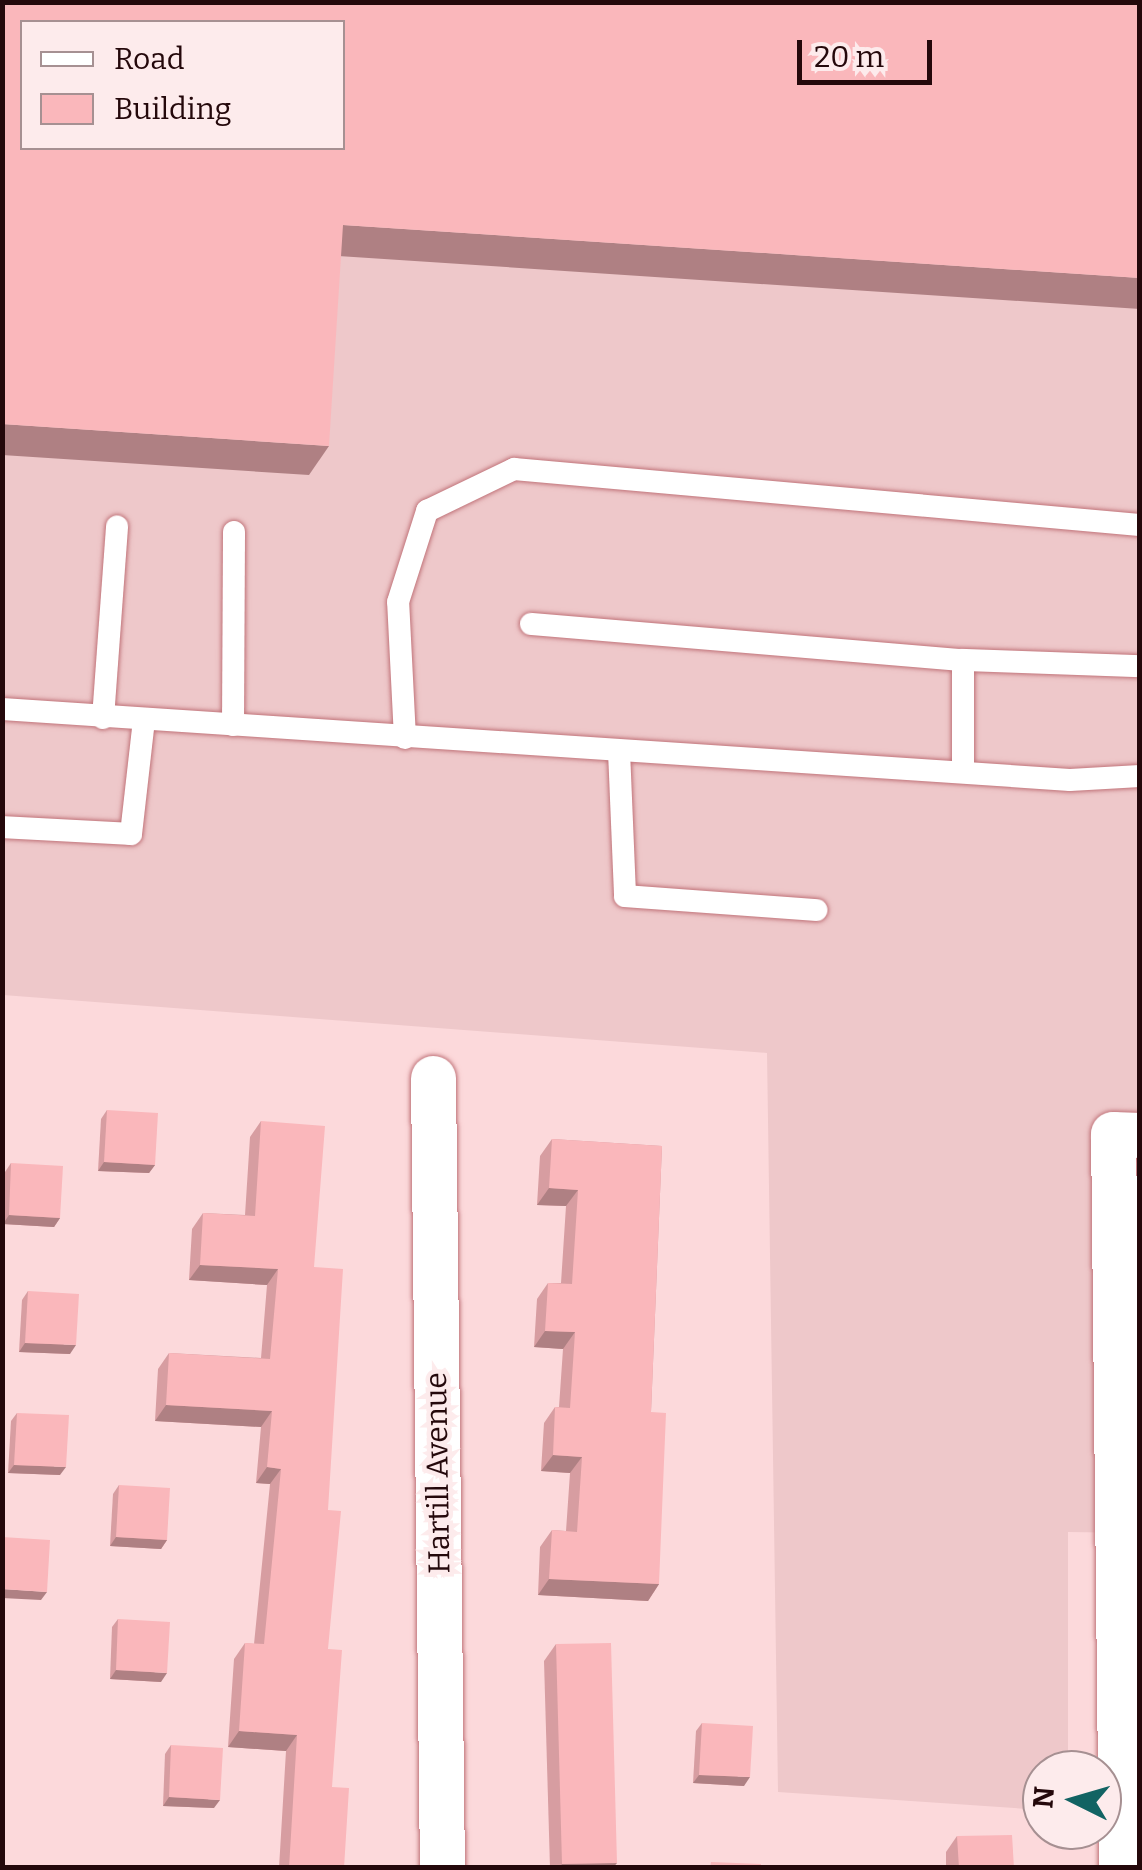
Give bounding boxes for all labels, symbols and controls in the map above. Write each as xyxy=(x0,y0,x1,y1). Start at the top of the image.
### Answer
legend xyxy=(20,20,345,150)
scale bar xyxy=(802,20,937,82)
text: 20 m xyxy=(814,39,884,75)
text: Road xyxy=(114,41,185,77)
text: Building xyxy=(114,91,232,127)
street label: Hartill Avenue xyxy=(418,1372,458,1574)
north arrow xyxy=(1022,1750,1122,1850)
text: N xyxy=(1026,1785,1061,1810)

